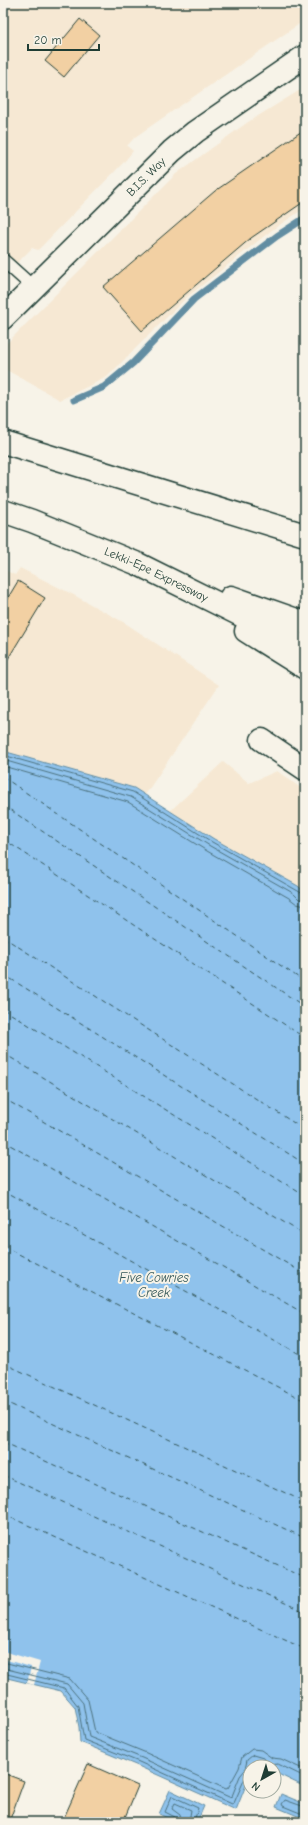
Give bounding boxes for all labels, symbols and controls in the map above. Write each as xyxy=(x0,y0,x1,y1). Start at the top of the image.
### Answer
scale bar xyxy=(28,26,99,52)
text: 20 m xyxy=(34,33,62,47)
street label: B.I.S. Way xyxy=(123,154,169,199)
street label: Lekki-Epe Expressway xyxy=(102,544,211,605)
water label: Five Cowries Creek xyxy=(119,1270,189,1300)
north arrow xyxy=(242,1759,282,1799)
text: N xyxy=(249,1779,263,1794)

